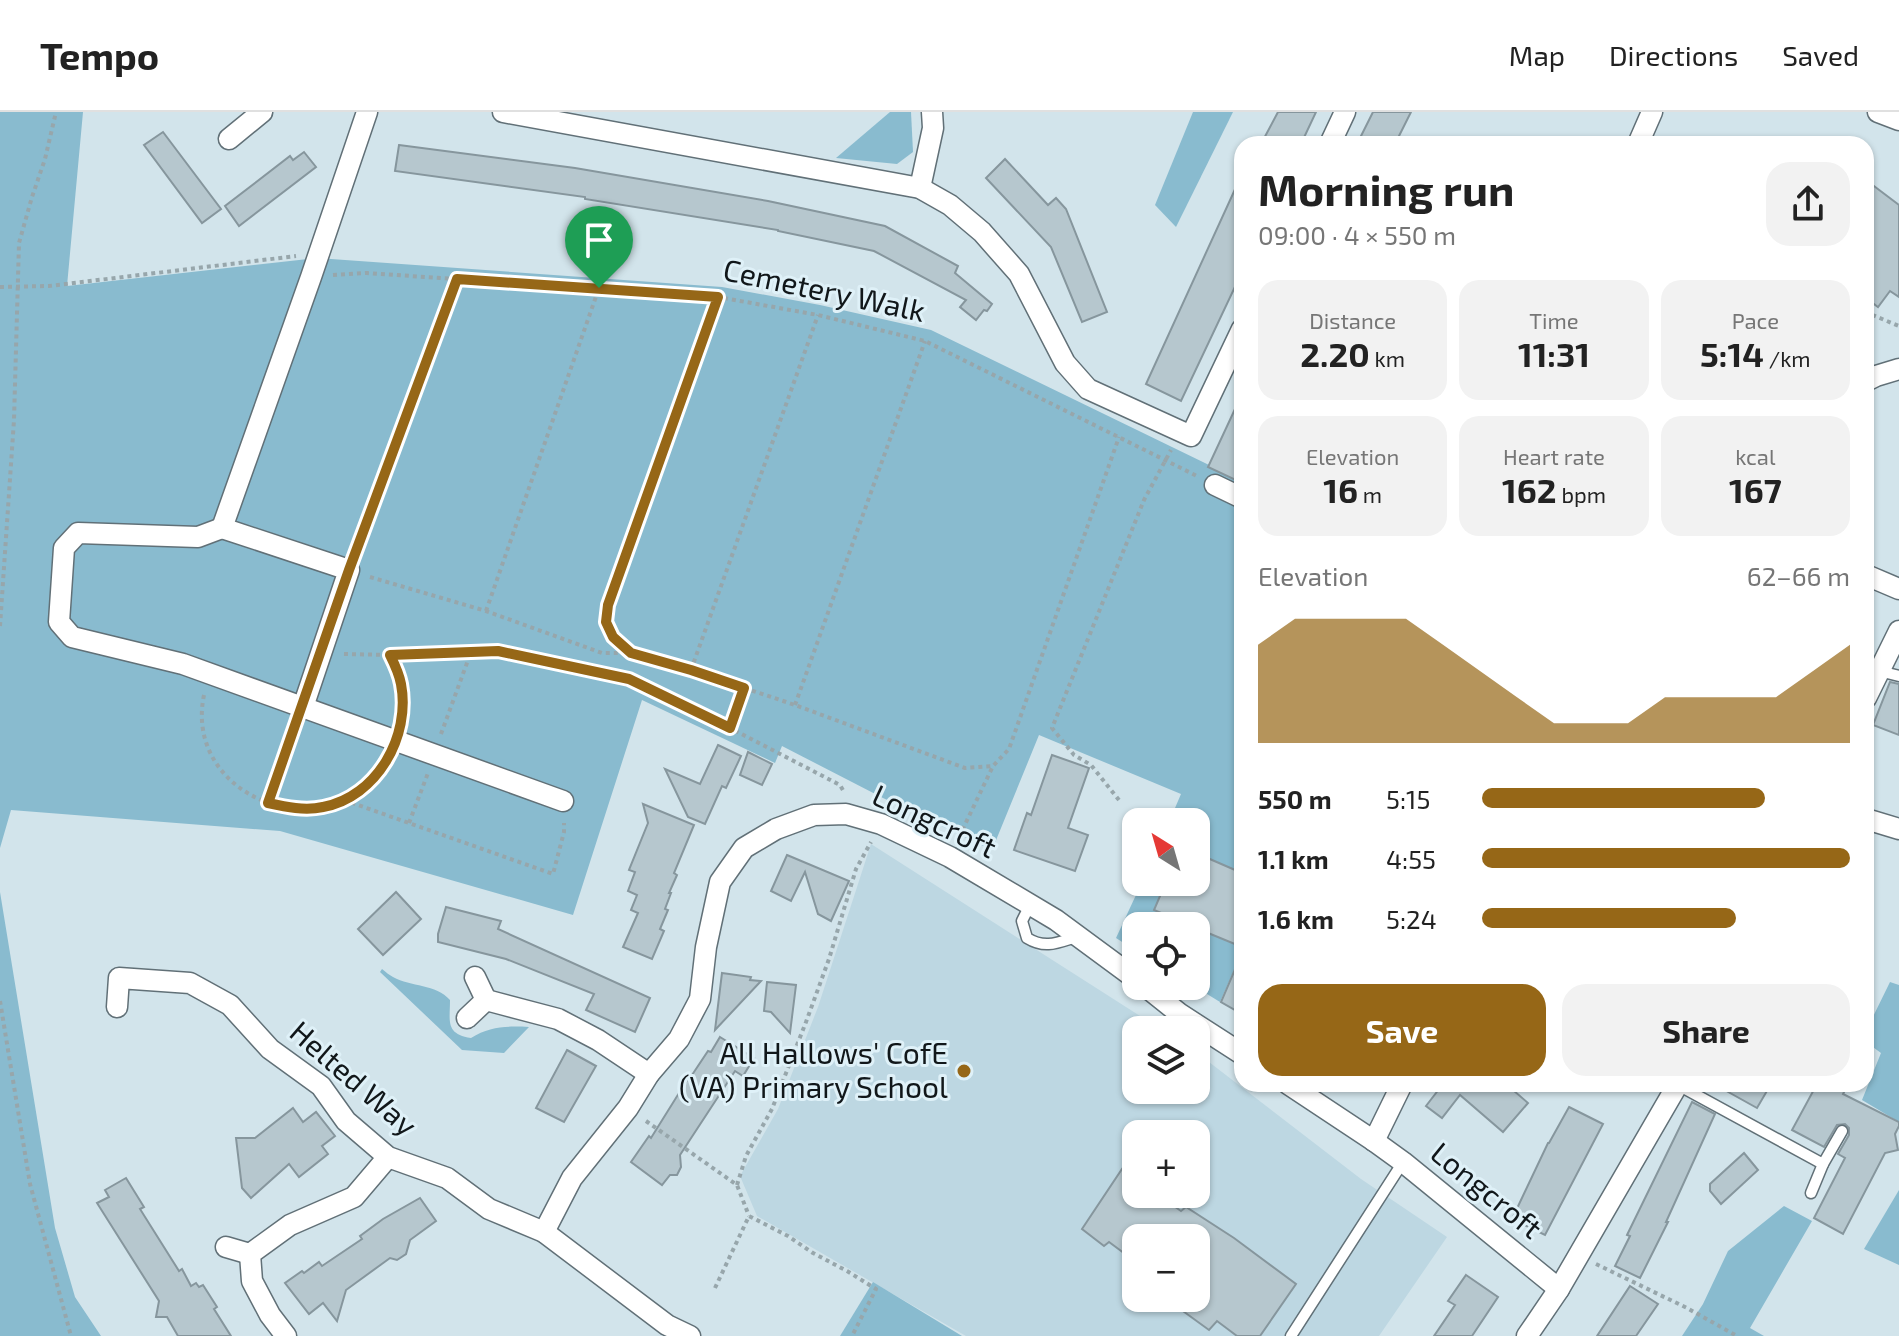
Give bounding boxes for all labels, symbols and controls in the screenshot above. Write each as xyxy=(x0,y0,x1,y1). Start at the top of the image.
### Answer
text: Tempo xyxy=(40,32,159,78)
text: Map xyxy=(1509,38,1565,72)
text: Directions xyxy=(1609,38,1738,72)
text: Saved xyxy=(1782,38,1859,72)
text: Morning run xyxy=(1258,162,1514,215)
button: share xyxy=(1766,162,1850,246)
pin xyxy=(565,206,633,288)
icon: arrive xyxy=(577,218,621,262)
text: 09:00 · 4 × 550 m xyxy=(1258,219,1456,250)
street label: Cemetery Walk xyxy=(720,250,929,328)
text: Distance xyxy=(1309,307,1396,333)
text: Time xyxy=(1529,307,1579,333)
text: Pace xyxy=(1732,307,1779,333)
text: 2.20 xyxy=(1300,333,1370,374)
text: 11:31 xyxy=(1518,333,1590,374)
text: 5:14 xyxy=(1700,333,1764,374)
text: km xyxy=(1370,345,1405,371)
text: /km xyxy=(1764,345,1811,371)
text: Elevation xyxy=(1306,443,1399,469)
text: Heart rate xyxy=(1503,443,1605,469)
text: kcal xyxy=(1735,443,1775,469)
text: 16 xyxy=(1323,469,1358,510)
text: 162 xyxy=(1502,469,1557,510)
text: 167 xyxy=(1729,469,1782,510)
text: m xyxy=(1358,481,1382,507)
text: bpm xyxy=(1557,481,1606,507)
text: Elevation xyxy=(1258,560,1368,591)
text: 62–66 m xyxy=(1747,560,1850,591)
street label: Longcroft xyxy=(867,776,1003,865)
text: 550 m xyxy=(1258,783,1332,814)
text: 5:15 xyxy=(1386,783,1430,814)
north arrow xyxy=(1122,808,1210,896)
map controls xyxy=(1122,808,1210,1312)
text: 1.1 km xyxy=(1258,843,1329,874)
text: 4:55 xyxy=(1386,843,1436,874)
text: 1.6 km xyxy=(1258,903,1334,934)
text: 5:24 xyxy=(1386,903,1437,934)
button: locate xyxy=(1122,912,1210,1000)
button: Save xyxy=(1258,984,1546,1076)
button: Share xyxy=(1562,984,1850,1076)
street label: Helted Way xyxy=(284,1013,425,1142)
button: layers xyxy=(1122,1016,1210,1104)
place label: All Hallows' CofE (VA) Primary School xyxy=(679,1034,948,1104)
marker: All Hallows' CofE (VA) Primary School xyxy=(955,1062,973,1080)
button: + xyxy=(1122,1120,1210,1208)
street label: Longcroft xyxy=(1424,1134,1550,1245)
button: − xyxy=(1122,1224,1210,1312)

